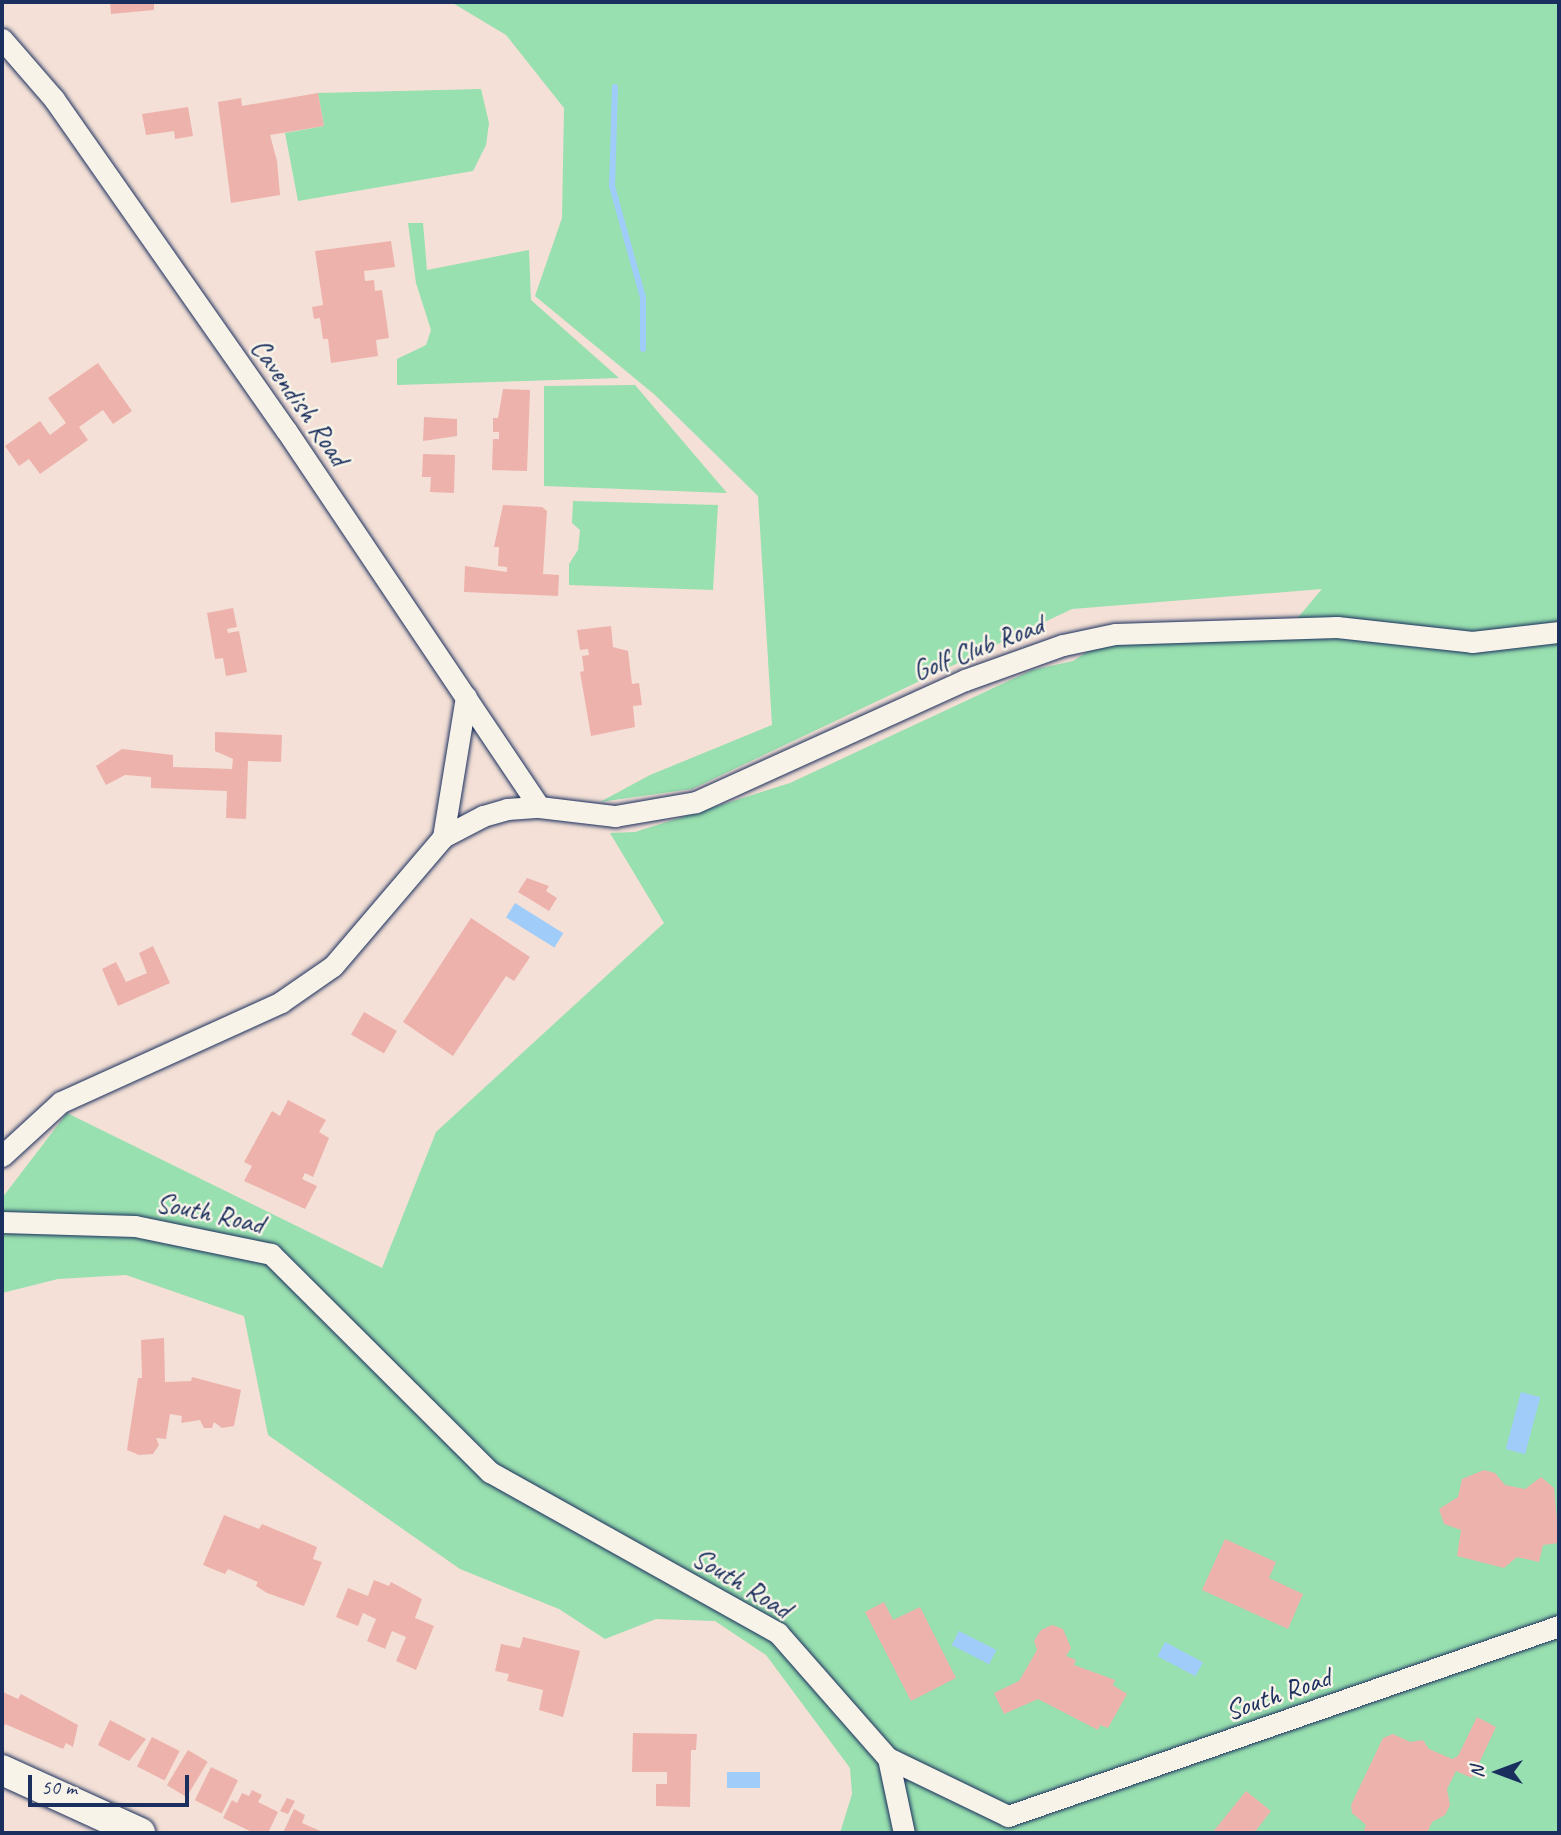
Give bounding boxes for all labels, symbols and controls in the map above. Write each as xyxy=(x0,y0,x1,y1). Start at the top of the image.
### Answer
street label: Cavendish Road xyxy=(244,332,356,472)
street label: Golf Club Road xyxy=(908,608,1048,688)
street label: South Road xyxy=(153,1185,267,1241)
street label: South Road xyxy=(687,1540,797,1626)
street label: South Road xyxy=(1221,1660,1335,1728)
north arrow xyxy=(1463,1737,1533,1807)
scale bar xyxy=(32,1762,192,1806)
text: N xyxy=(1465,1766,1489,1778)
text: 50 m xyxy=(41,1774,77,1800)

